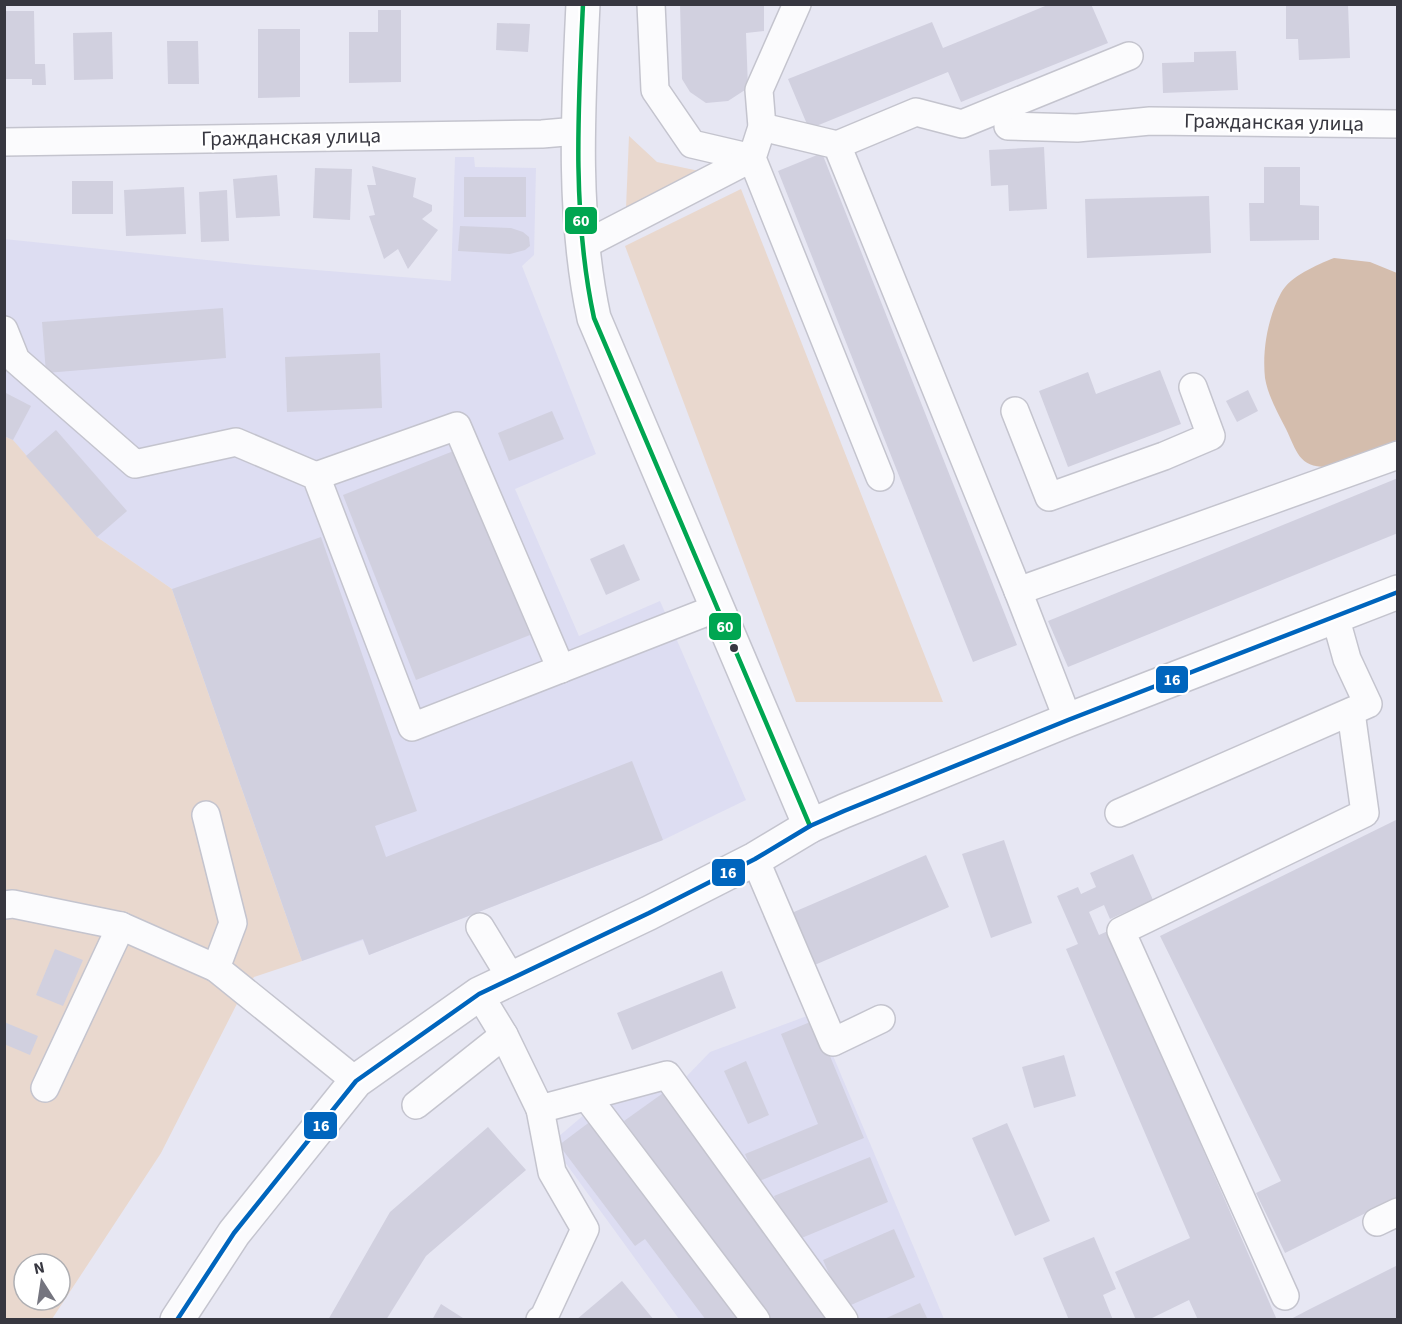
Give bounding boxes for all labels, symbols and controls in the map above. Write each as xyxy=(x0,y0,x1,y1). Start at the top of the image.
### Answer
street label: Гражданская улица xyxy=(1184,105,1364,139)
street label: Гражданская улица xyxy=(201,120,381,154)
line badge: 60 xyxy=(564,206,598,235)
text: 60 xyxy=(573,210,589,232)
line badge: 60 xyxy=(708,612,742,641)
text: 60 xyxy=(717,616,733,638)
unlabelled marker xyxy=(728,642,740,654)
line badge: 16 xyxy=(1155,665,1189,694)
text: 16 xyxy=(1164,669,1180,691)
line badge: 16 xyxy=(711,858,746,887)
text: 16 xyxy=(720,862,736,884)
line badge: 16 xyxy=(303,1111,338,1140)
text: 16 xyxy=(313,1115,329,1137)
north arrow xyxy=(12,1252,72,1312)
text: N xyxy=(32,1256,47,1280)

